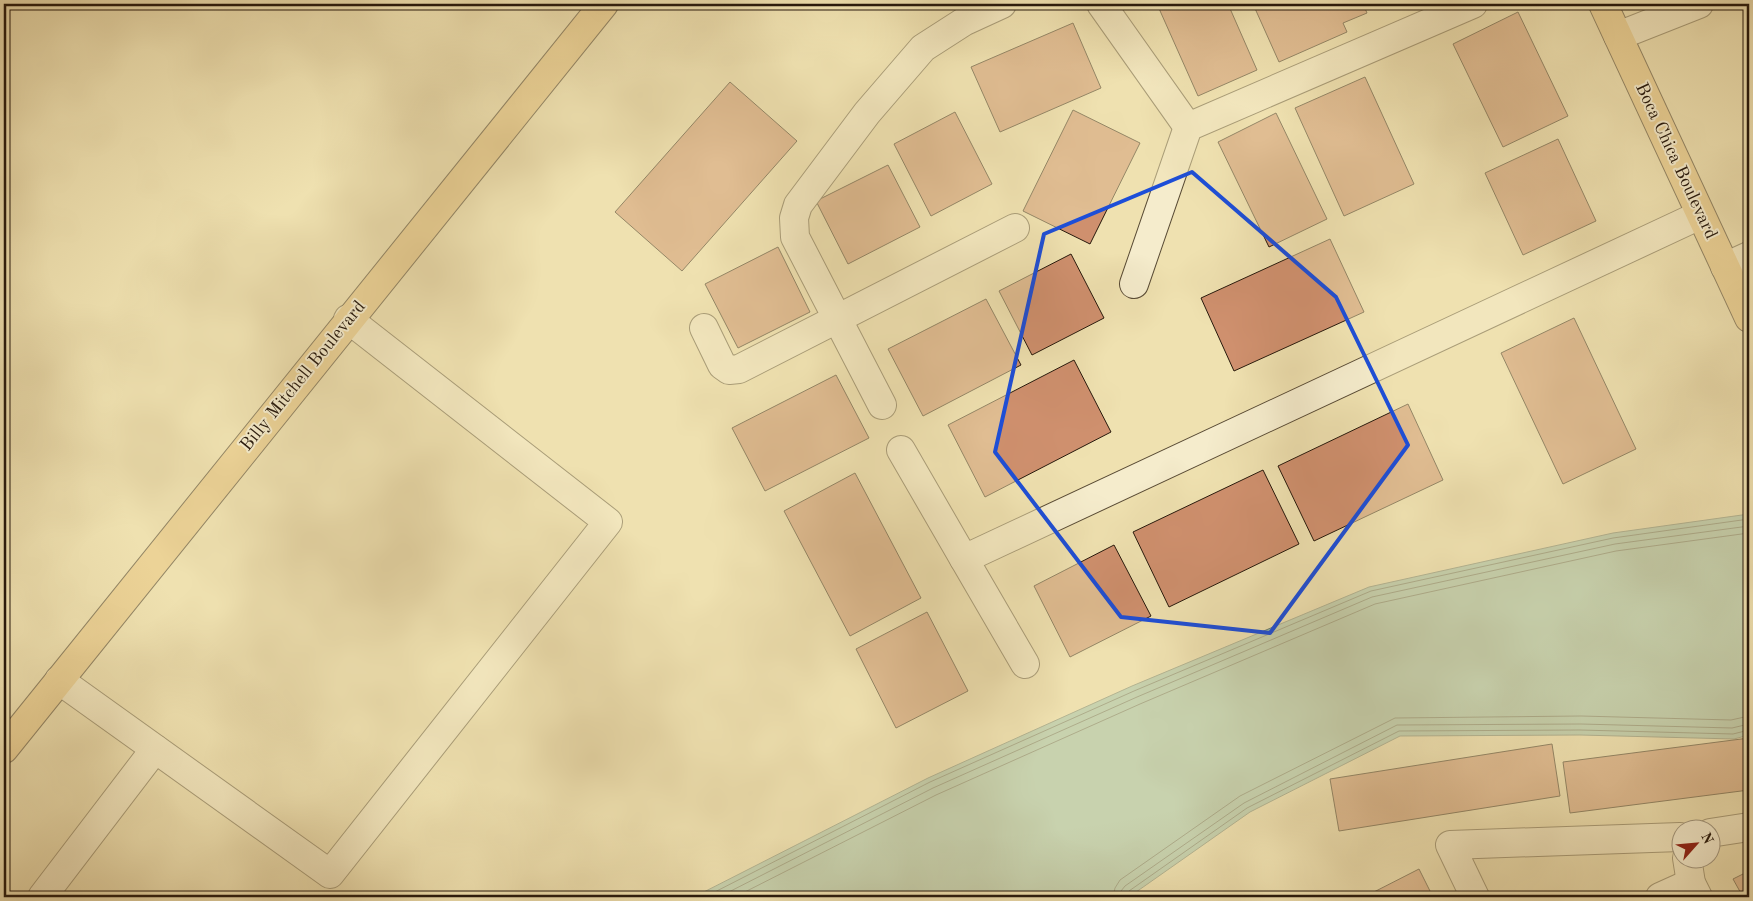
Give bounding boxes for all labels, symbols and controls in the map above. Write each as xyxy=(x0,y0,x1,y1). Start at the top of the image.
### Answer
street label: Boca Chica Boulevard xyxy=(1632,80,1720,242)
street label: Billy Mitchell Boulevard xyxy=(237,298,369,454)
north arrow xyxy=(1670,818,1720,868)
text: N xyxy=(1698,831,1715,847)

